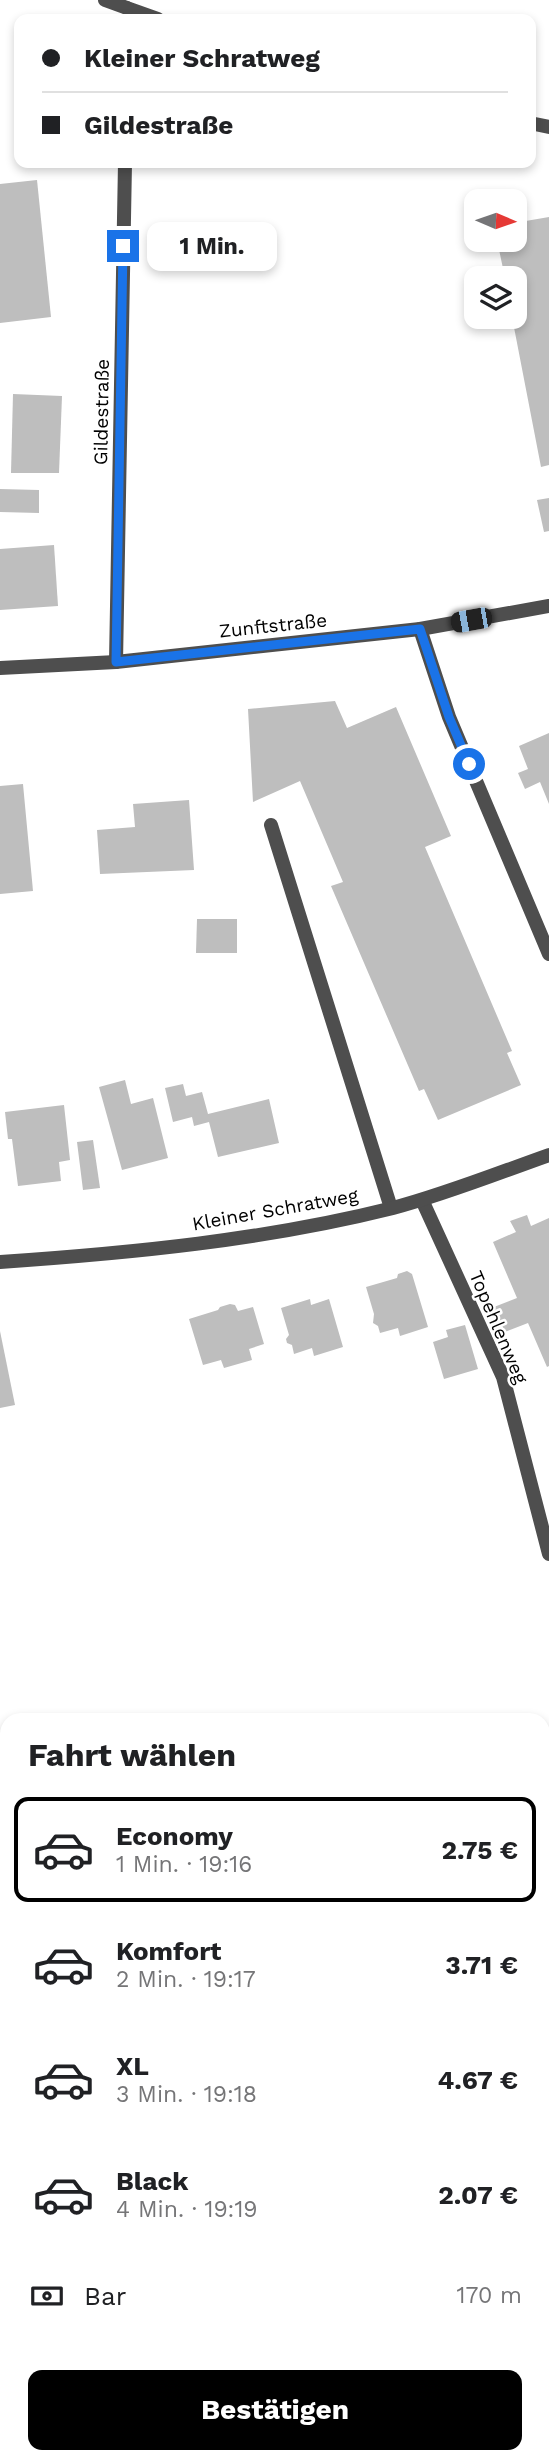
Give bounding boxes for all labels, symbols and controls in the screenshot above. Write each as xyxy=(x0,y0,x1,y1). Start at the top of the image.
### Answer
text: Kleiner Schratweg xyxy=(84,43,320,73)
text: Gildestraße xyxy=(84,110,233,140)
north arrow xyxy=(464,189,527,252)
map controls xyxy=(464,189,527,329)
callout: 1 Min. xyxy=(148,222,277,270)
route end xyxy=(107,230,139,262)
text: 1 Min. xyxy=(179,233,245,260)
button: layers xyxy=(464,266,527,329)
street label: Gildestraße xyxy=(89,359,114,465)
car xyxy=(449,606,494,634)
street label: Zunftstraße xyxy=(218,608,328,643)
route start xyxy=(453,748,485,780)
street label: Kleiner Schratweg xyxy=(190,1183,361,1235)
street label: Topehlenweg xyxy=(464,1267,533,1388)
text: Fahrt wählen xyxy=(28,1736,236,1774)
icon: car xyxy=(32,1818,95,1881)
text: Economy xyxy=(116,1821,233,1851)
text: 2.75 € xyxy=(442,1835,518,1865)
text: 1 Min. · 19:16 xyxy=(116,1851,252,1878)
icon: car xyxy=(32,1933,95,1996)
text: Komfort xyxy=(116,1936,221,1966)
text: 3.71 € xyxy=(445,1950,518,1980)
text: 2 Min. · 19:17 xyxy=(116,1966,256,1993)
icon: car xyxy=(32,2048,95,2111)
text: XL xyxy=(116,2051,149,2081)
text: 4.67 € xyxy=(438,2065,518,2095)
text: 3 Min. · 19:18 xyxy=(116,2081,257,2108)
icon: car xyxy=(32,2163,95,2226)
text: Black xyxy=(116,2166,188,2196)
text: 2.07 € xyxy=(438,2180,518,2210)
text: 4 Min. · 19:19 xyxy=(116,2196,258,2223)
icon: cash xyxy=(28,2277,66,2315)
text: Bar xyxy=(84,2281,126,2311)
text: 170 m xyxy=(457,2282,522,2309)
button: Bestätigen xyxy=(28,2370,522,2450)

